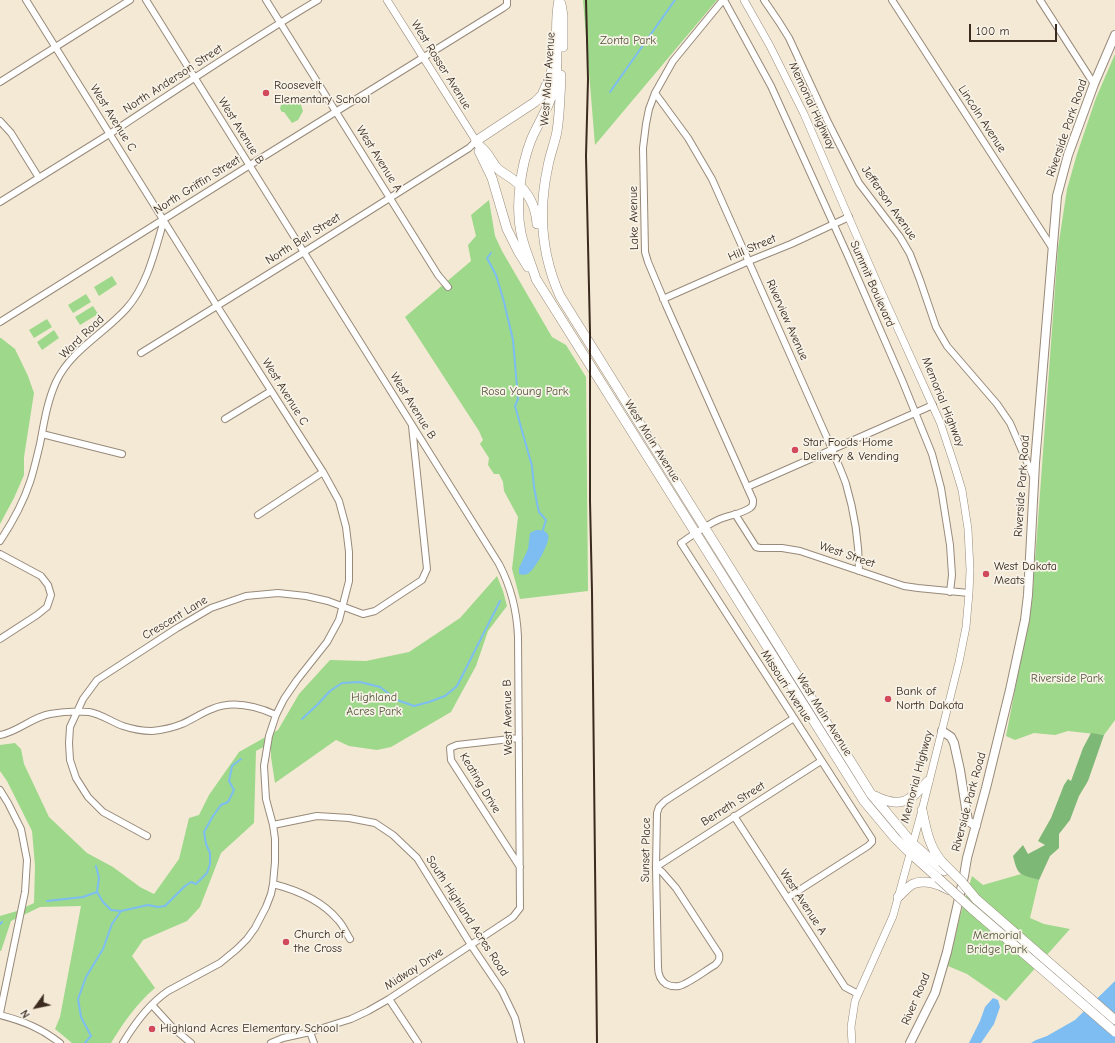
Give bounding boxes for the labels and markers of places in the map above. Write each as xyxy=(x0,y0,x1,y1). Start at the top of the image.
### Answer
place label: Roosevelt Elementary School xyxy=(274,79,370,107)
marker: Roosevelt Elementary School xyxy=(261,88,271,98)
place label: Star Foods Home Delivery & Vending xyxy=(803,436,899,464)
marker: Star Foods Home Delivery & Vending xyxy=(790,445,800,455)
place label: West Dakota Meats xyxy=(994,560,1057,588)
marker: West Dakota Meats xyxy=(981,569,991,579)
place label: Bank of North Dakota xyxy=(896,685,964,713)
marker: Bank of North Dakota xyxy=(883,694,893,704)
place label: Church of the Cross xyxy=(294,928,344,956)
marker: Church of the Cross xyxy=(281,937,291,947)
place label: Highland Acres Elementary School xyxy=(160,1022,338,1036)
marker: Highland Acres Elementary School xyxy=(147,1024,157,1034)

